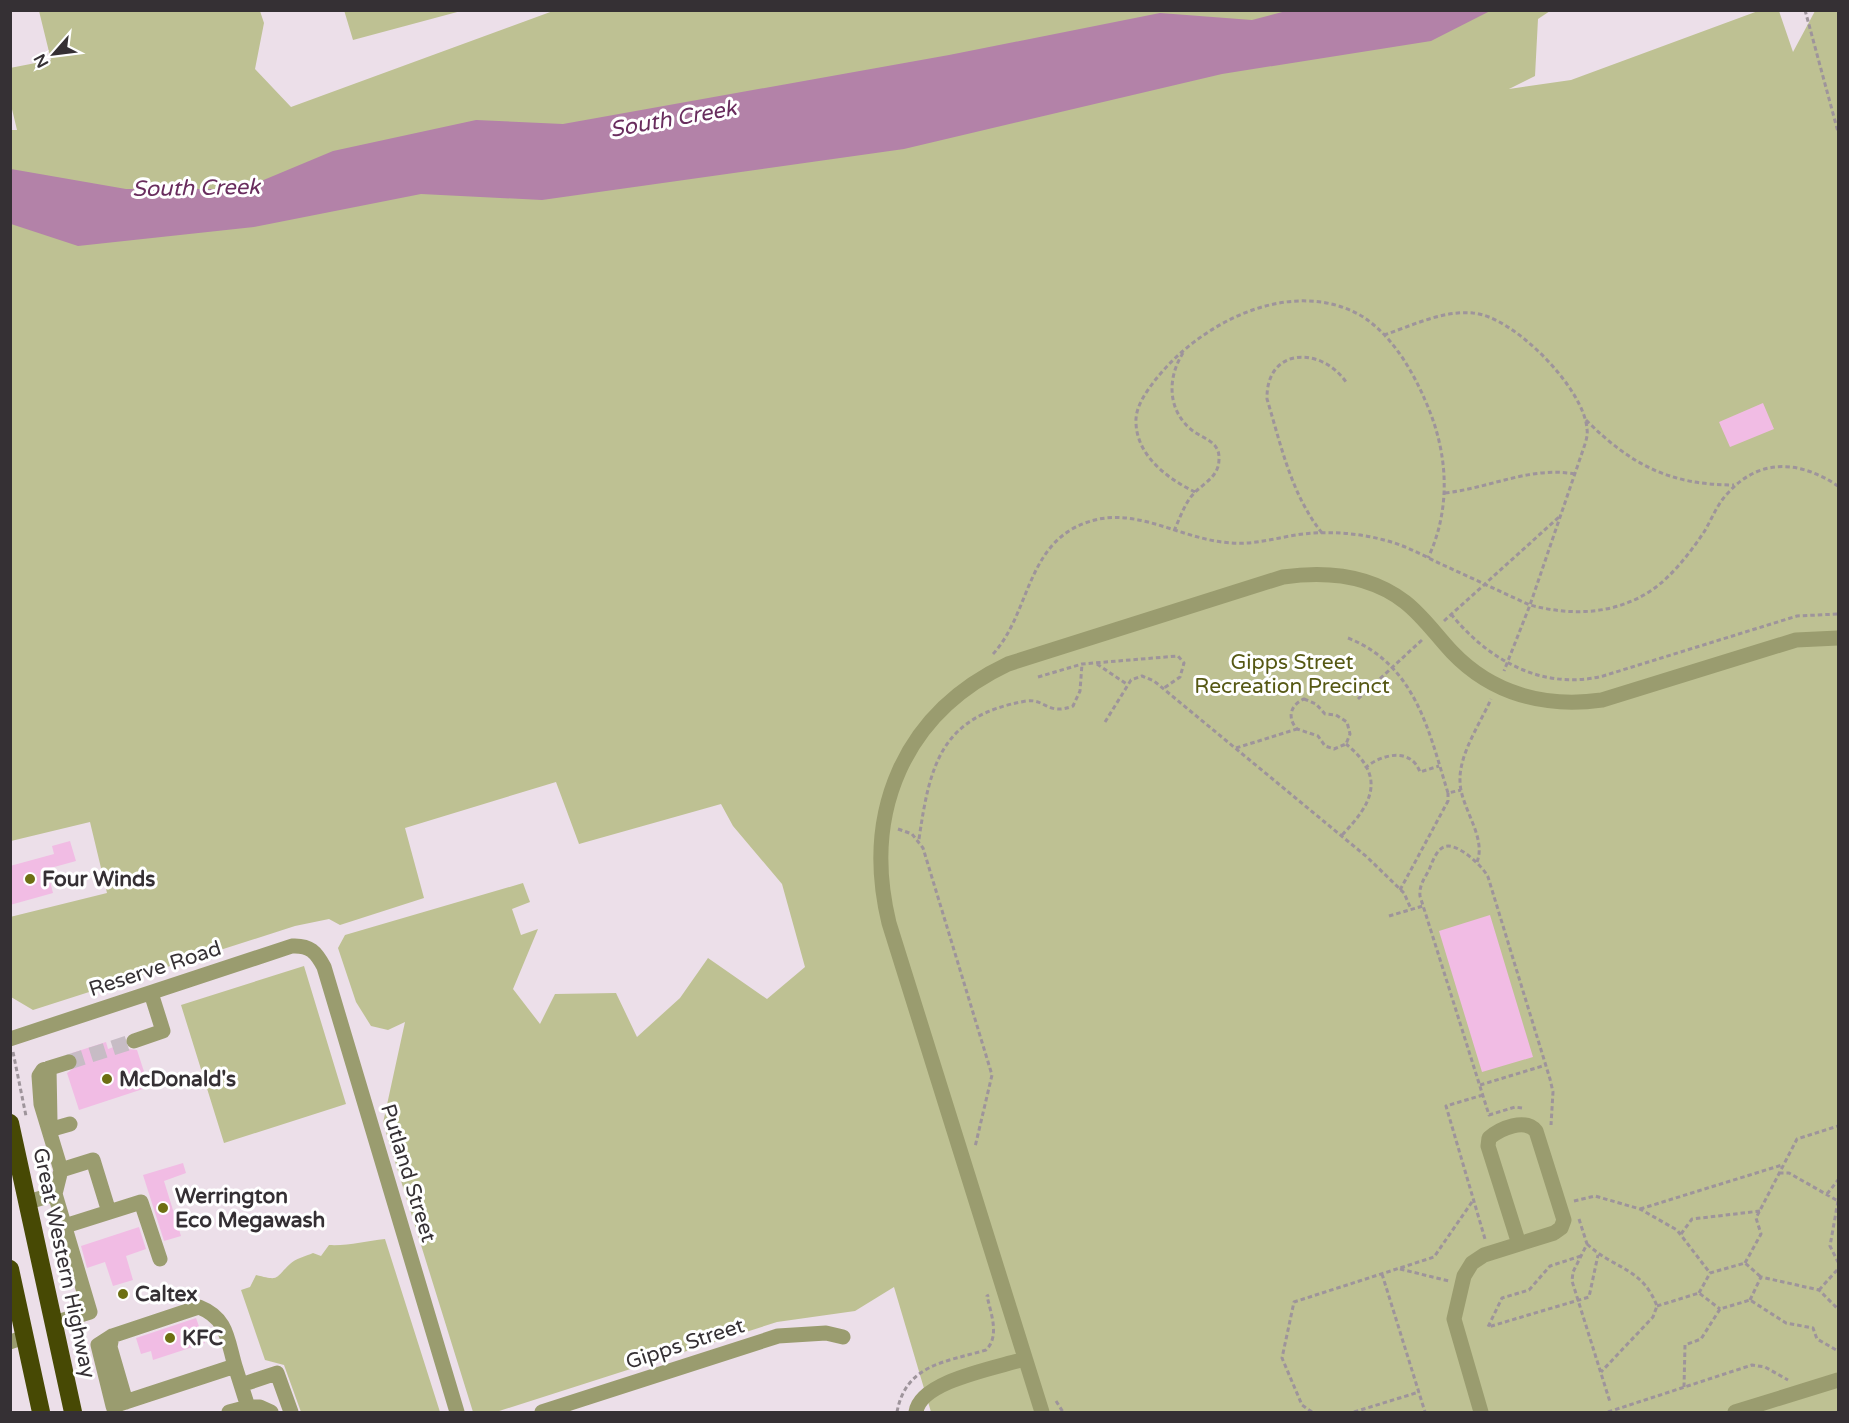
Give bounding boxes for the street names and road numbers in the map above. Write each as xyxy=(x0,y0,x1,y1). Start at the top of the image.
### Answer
street label: Reserve Road xyxy=(86,936,224,1002)
street label: Putland Street xyxy=(375,1101,441,1245)
street label: Great Western Highway xyxy=(27,1146,101,1380)
street label: Gipps Street xyxy=(623,1313,747,1375)

